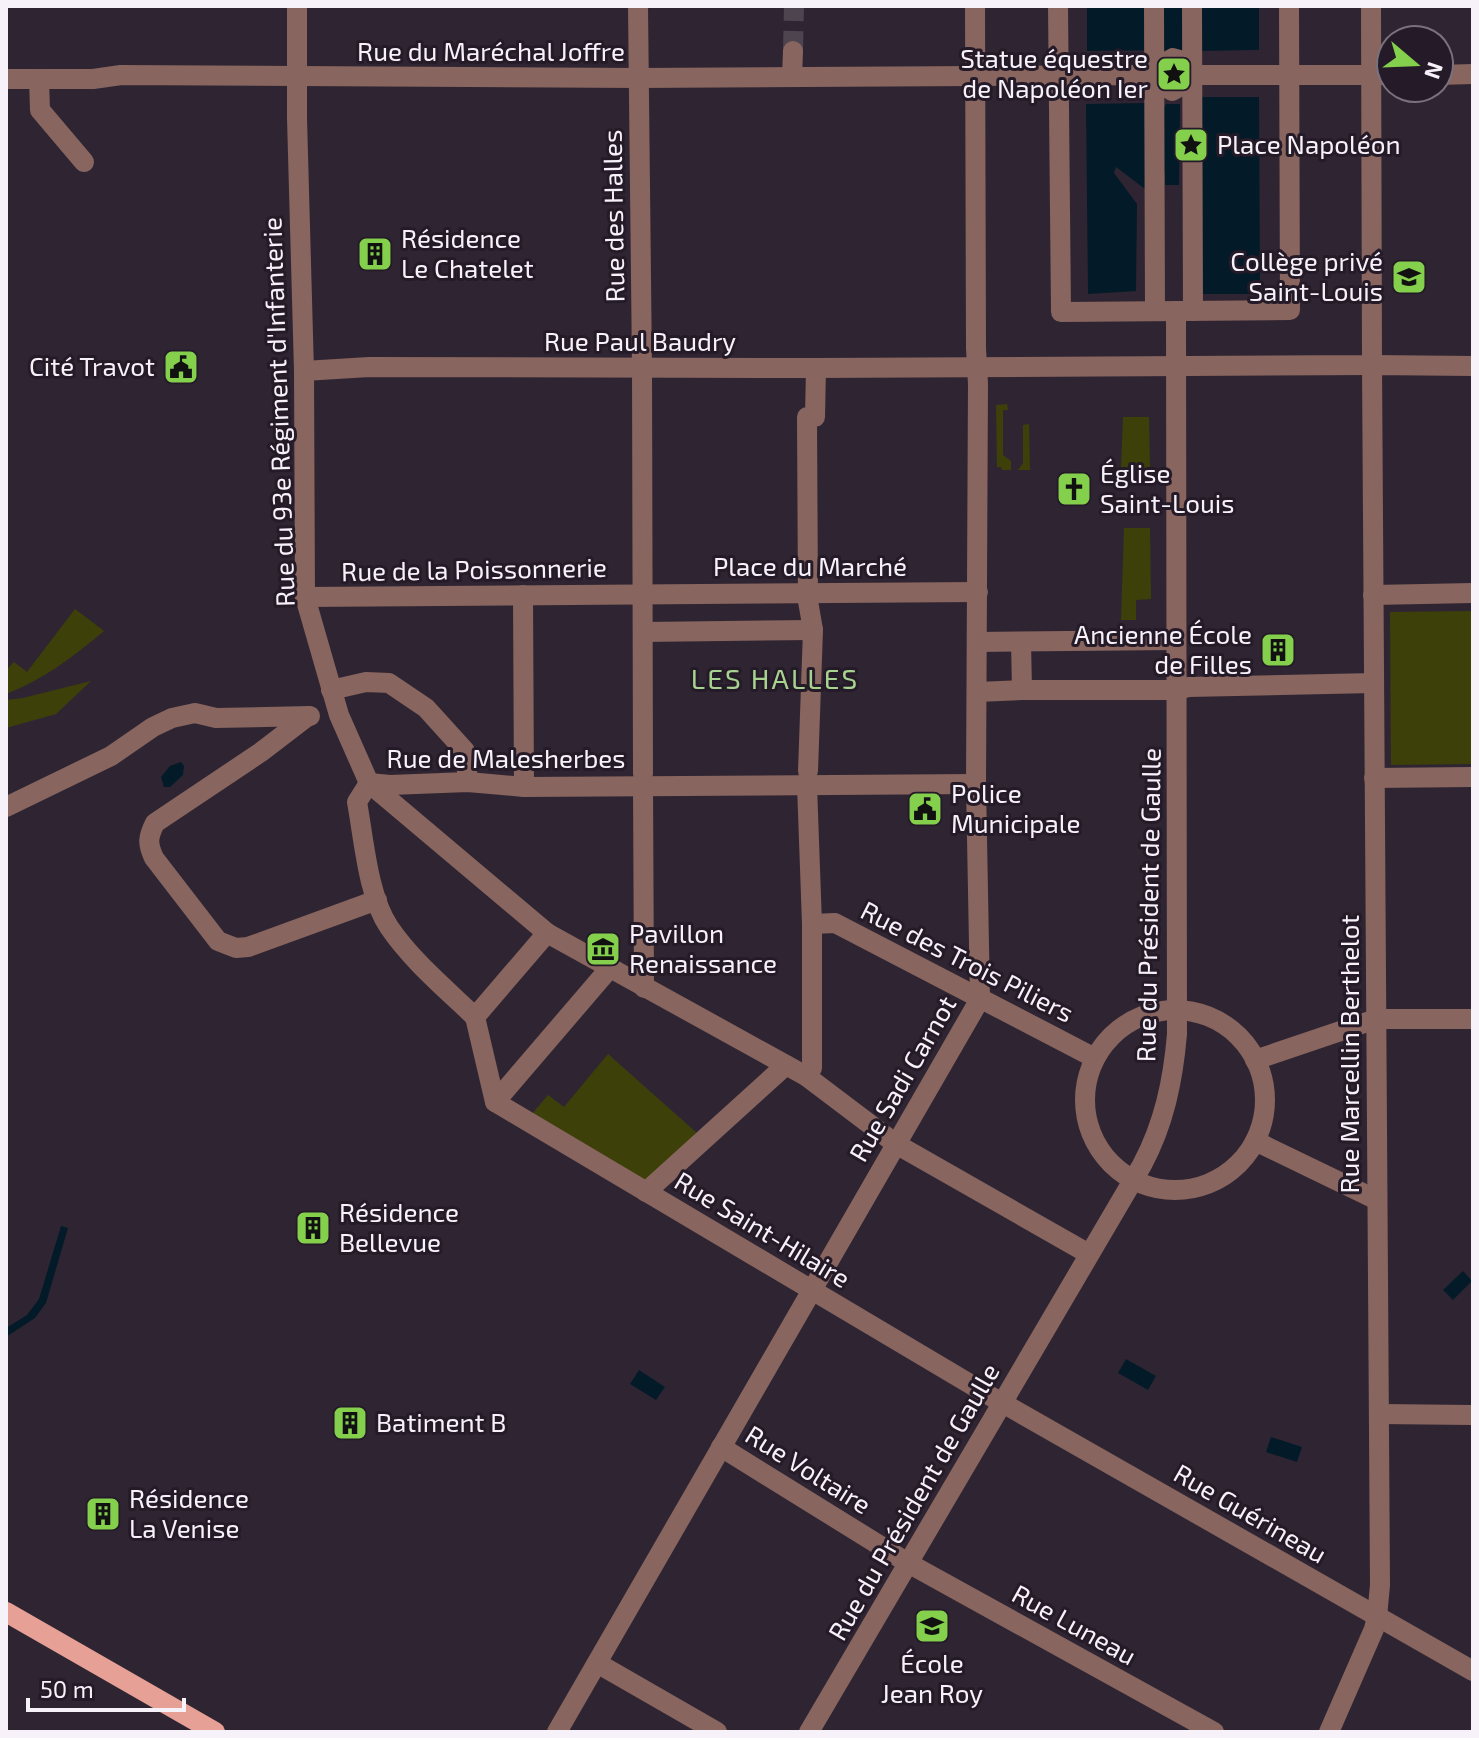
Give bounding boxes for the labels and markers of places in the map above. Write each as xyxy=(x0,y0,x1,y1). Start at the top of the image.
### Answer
place label: Statue équestre de Napoléon Ier xyxy=(960,42,1148,103)
place icon: Statue équestre de Napoléon Ier xyxy=(1155,55,1193,93)
place icon: Place Napoléon xyxy=(1172,126,1210,164)
place label: Place Napoléon xyxy=(1217,128,1401,159)
place label: Résidence Le Chatelet xyxy=(401,222,534,283)
building icon: Résidence Le Chatelet xyxy=(356,235,394,273)
place label: Collège privé Saint-Louis xyxy=(1230,245,1383,306)
school or university icon: Collège privé Saint-Louis xyxy=(1390,258,1428,296)
public building icon: Cité Travot xyxy=(162,348,200,386)
place label: Cité Travot xyxy=(29,350,155,381)
place label: Église Saint-Louis xyxy=(1100,457,1234,518)
church icon: Église Saint-Louis xyxy=(1055,470,1093,508)
place label: Ancienne École de Filles xyxy=(1074,618,1252,679)
building icon: Ancienne École de Filles xyxy=(1259,631,1297,669)
place label: Police Municipale xyxy=(951,777,1080,838)
public building icon: Police Municipale xyxy=(906,790,944,828)
place label: Pavillon Renaissance xyxy=(629,917,777,978)
museum icon: Pavillon Renaissance xyxy=(584,930,622,968)
place label: Résidence Bellevue xyxy=(339,1196,459,1257)
building icon: Résidence Bellevue xyxy=(294,1209,332,1247)
building icon: Batiment B xyxy=(331,1404,369,1442)
place label: Batiment B xyxy=(376,1406,506,1437)
place label: Résidence La Venise xyxy=(129,1482,249,1543)
building icon: Résidence La Venise xyxy=(84,1495,122,1533)
school or university icon: École Jean Roy xyxy=(913,1607,951,1645)
place label: École Jean Roy xyxy=(881,1647,983,1708)

